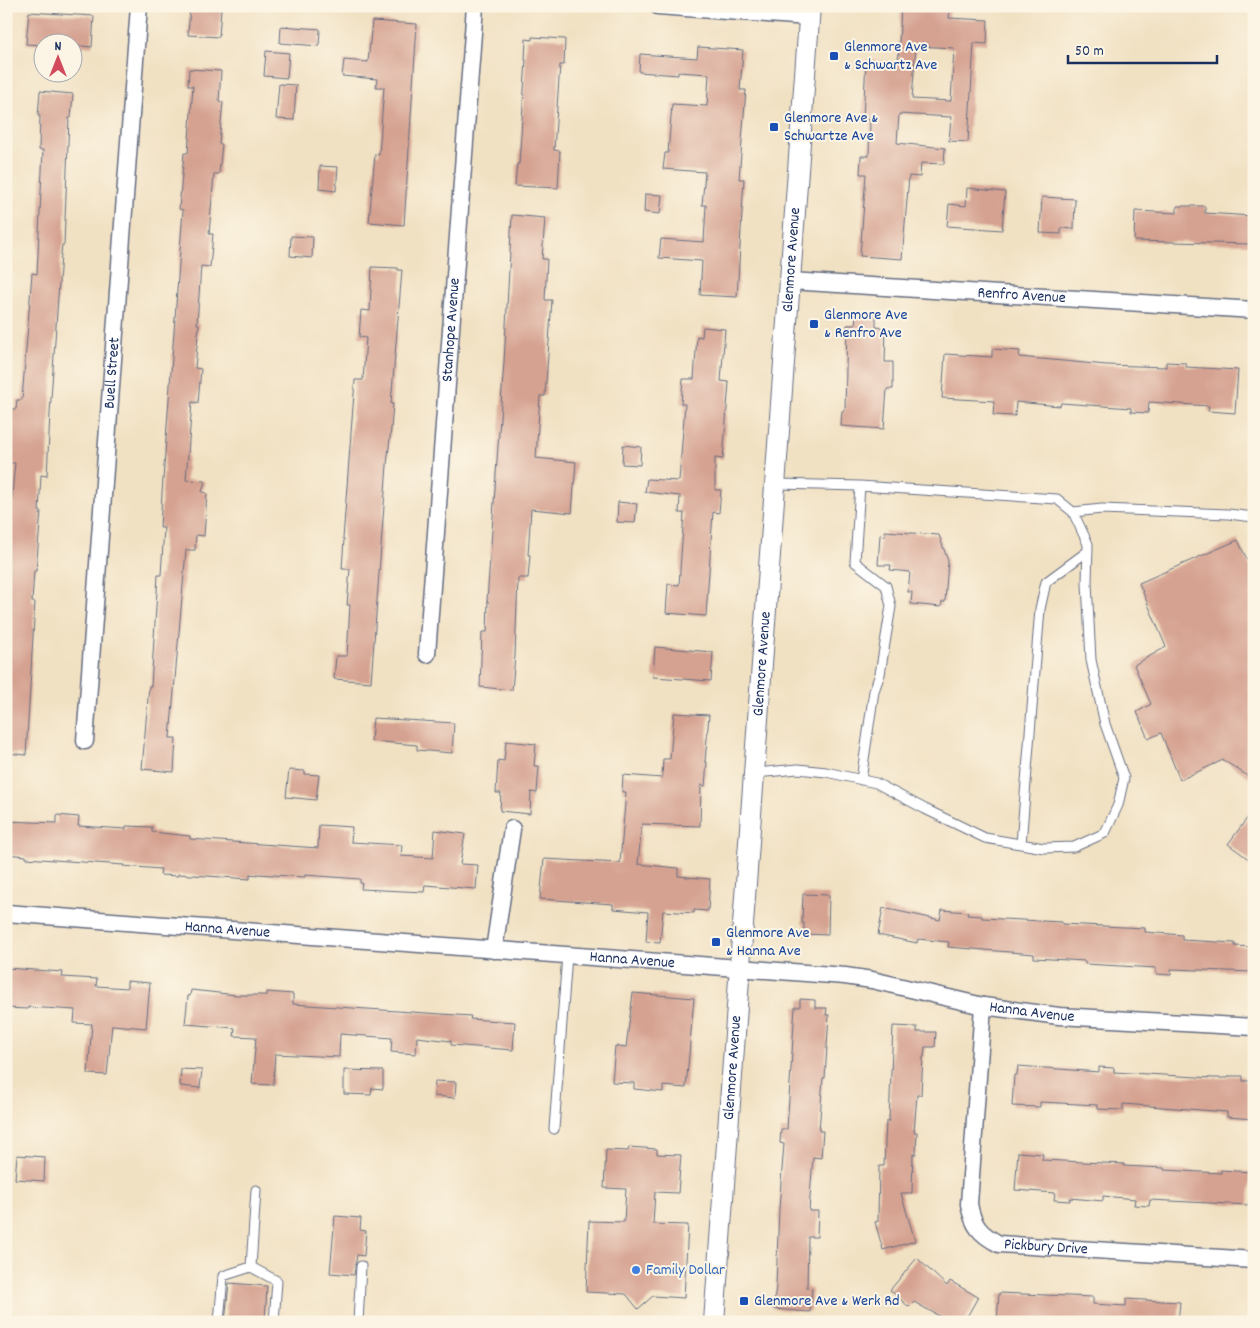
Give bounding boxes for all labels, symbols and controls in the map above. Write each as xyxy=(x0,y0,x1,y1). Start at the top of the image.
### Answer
north arrow xyxy=(32,32,82,82)
scale bar xyxy=(1068,32,1216,64)
place label: Glenmore Ave & Schwartz Ave xyxy=(844,36,937,77)
text: N xyxy=(55,37,62,57)
text: 50 m xyxy=(1075,41,1104,63)
marker: Glenmore Ave & Schwartz Ave xyxy=(828,50,840,62)
place label: Glenmore Ave & Schwartze Ave xyxy=(784,107,878,148)
marker: Glenmore Ave & Schwartze Ave xyxy=(768,121,780,133)
street label: Glenmore Avenue xyxy=(776,207,807,313)
street label: Stanhope Avenue xyxy=(436,277,466,383)
street label: Renfro Avenue xyxy=(977,281,1066,310)
place label: Glenmore Ave & Renfro Ave xyxy=(824,304,908,345)
marker: Glenmore Ave & Renfro Ave xyxy=(808,318,820,330)
street label: Buell Street xyxy=(98,336,126,410)
street label: Glenmore Avenue xyxy=(747,611,777,717)
street label: Hanna Avenue xyxy=(184,915,271,944)
place label: Glenmore Ave & Hanna Ave xyxy=(726,922,810,963)
marker: Glenmore Ave & Hanna Ave xyxy=(710,936,722,948)
street label: Hanna Avenue xyxy=(589,945,676,975)
street label: Hanna Avenue xyxy=(988,995,1075,1028)
street label: Glenmore Avenue xyxy=(717,1014,748,1121)
street label: Pickbury Drive xyxy=(1003,1233,1089,1261)
place label: Family Dollar xyxy=(646,1259,725,1282)
marker: Family Dollar xyxy=(630,1264,642,1276)
place label: Glenmore Ave & Werk Rd xyxy=(754,1290,900,1313)
marker: Glenmore Ave & Werk Rd xyxy=(738,1295,750,1307)

